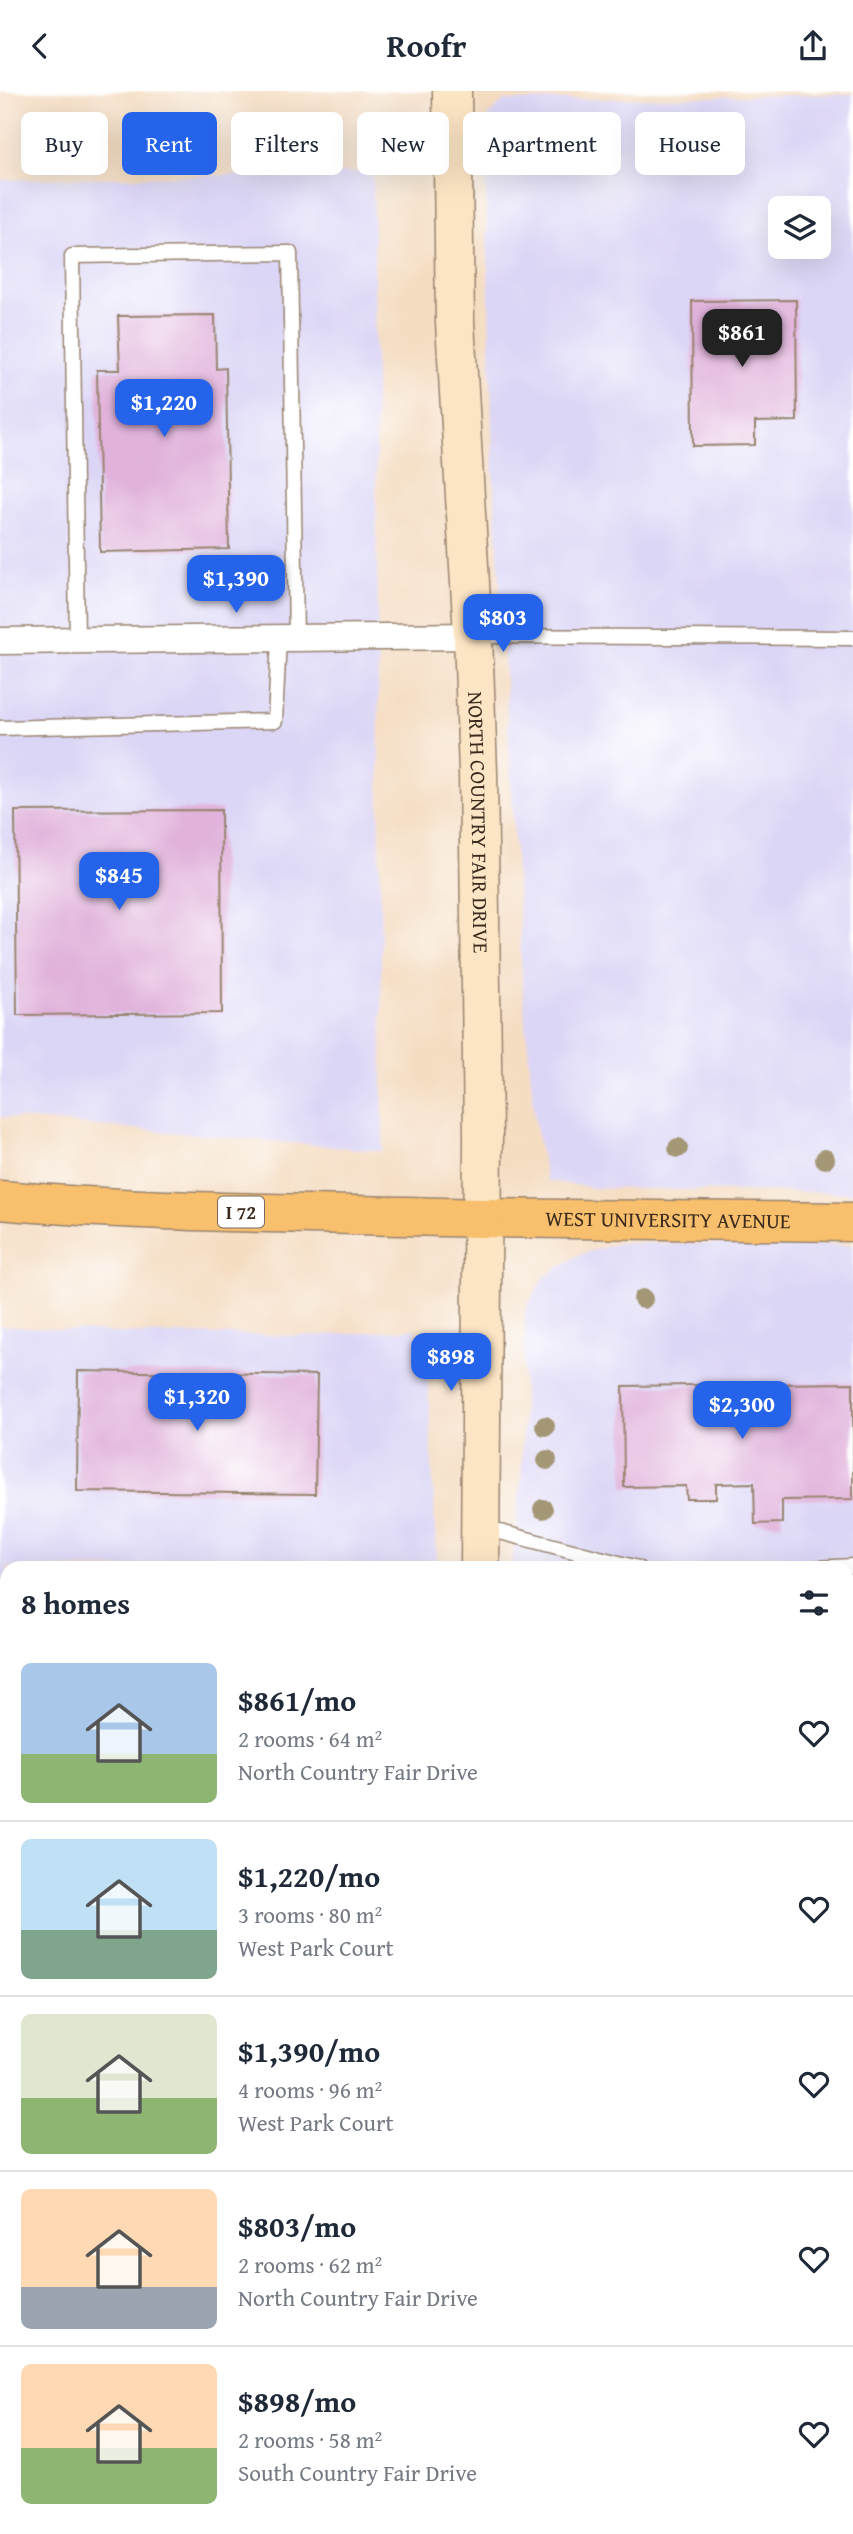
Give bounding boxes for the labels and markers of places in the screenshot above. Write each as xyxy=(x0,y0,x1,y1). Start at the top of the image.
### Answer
pin: $861 xyxy=(701,309,783,369)
pin: $1,220 xyxy=(107,379,221,439)
pin: $1,390 xyxy=(179,555,293,615)
pin: $803 xyxy=(462,595,544,654)
pin: $845 xyxy=(78,853,160,912)
pin: $898 xyxy=(410,1333,492,1393)
pin: $1,320 xyxy=(140,1373,254,1433)
pin: $2,300 xyxy=(685,1381,799,1441)

